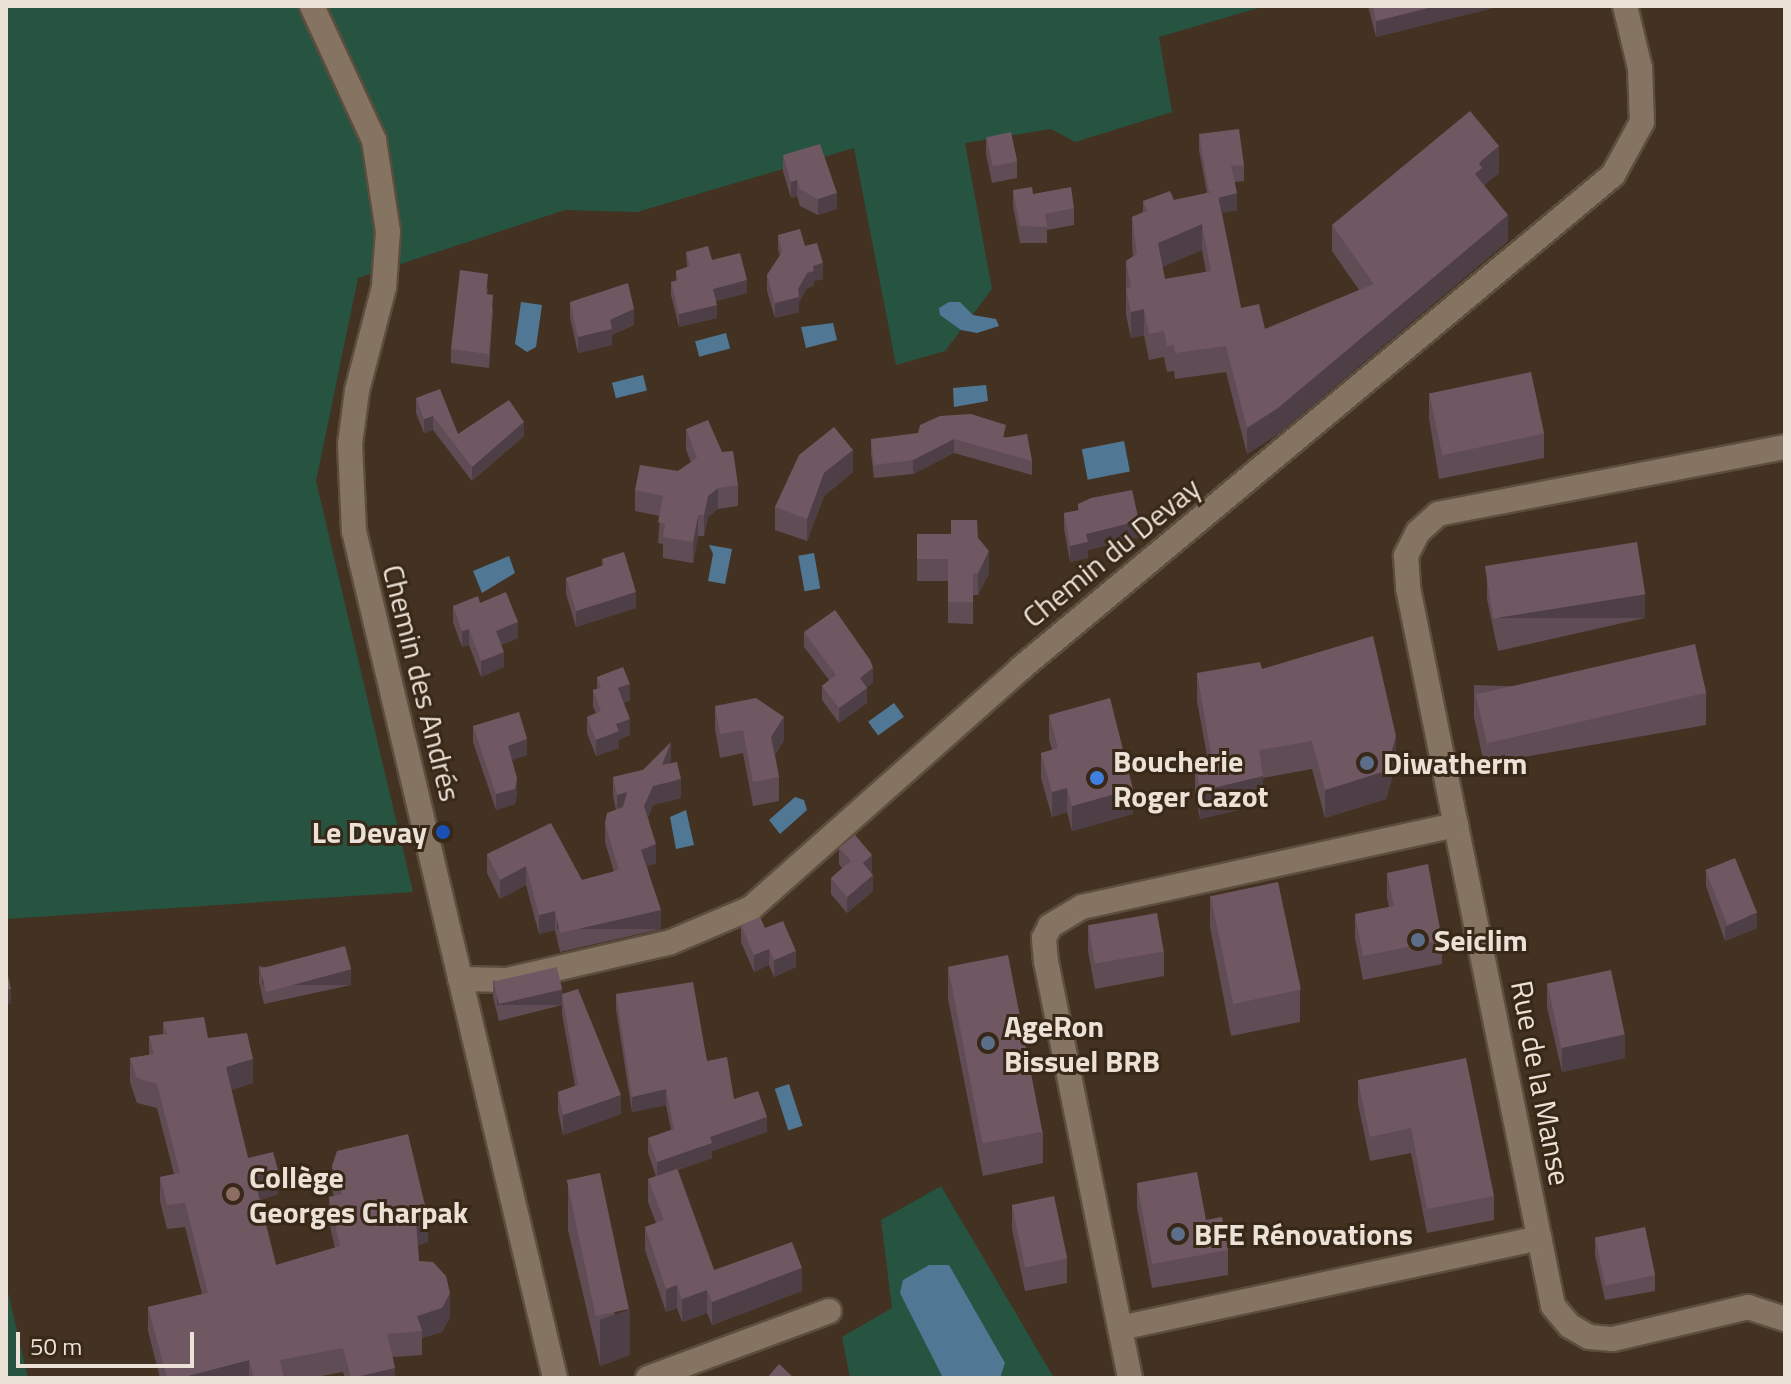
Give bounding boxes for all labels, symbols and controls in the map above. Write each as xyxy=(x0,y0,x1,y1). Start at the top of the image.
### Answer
street label: Chemin du Devay xyxy=(1015,469,1207,635)
street label: Chemin des Andrés xyxy=(375,561,469,805)
place label: Boucherie Roger Cazot xyxy=(1113,743,1269,814)
place label: Diwatherm xyxy=(1383,745,1528,781)
marker: Diwatherm xyxy=(1358,754,1376,772)
marker: Boucherie Roger Cazot xyxy=(1088,769,1106,787)
place label: Le Devay xyxy=(312,814,427,850)
marker: Le Devay xyxy=(434,823,452,841)
place label: Seiclim xyxy=(1434,922,1528,958)
marker: Seiclim xyxy=(1409,931,1427,949)
street label: Rue de la Manse xyxy=(1504,978,1578,1188)
place label: AgeRon Bissuel BRB xyxy=(1004,1008,1160,1078)
marker: AgeRon Bissuel BRB xyxy=(979,1034,997,1052)
place label: Collège Georges Charpak xyxy=(249,1159,468,1230)
marker: Collège Georges Charpak xyxy=(224,1185,242,1203)
place label: BFE Rénovations xyxy=(1194,1216,1413,1252)
marker: BFE Rénovations xyxy=(1169,1225,1187,1243)
scale bar xyxy=(20,1316,198,1366)
text: 50 m xyxy=(30,1328,82,1364)

